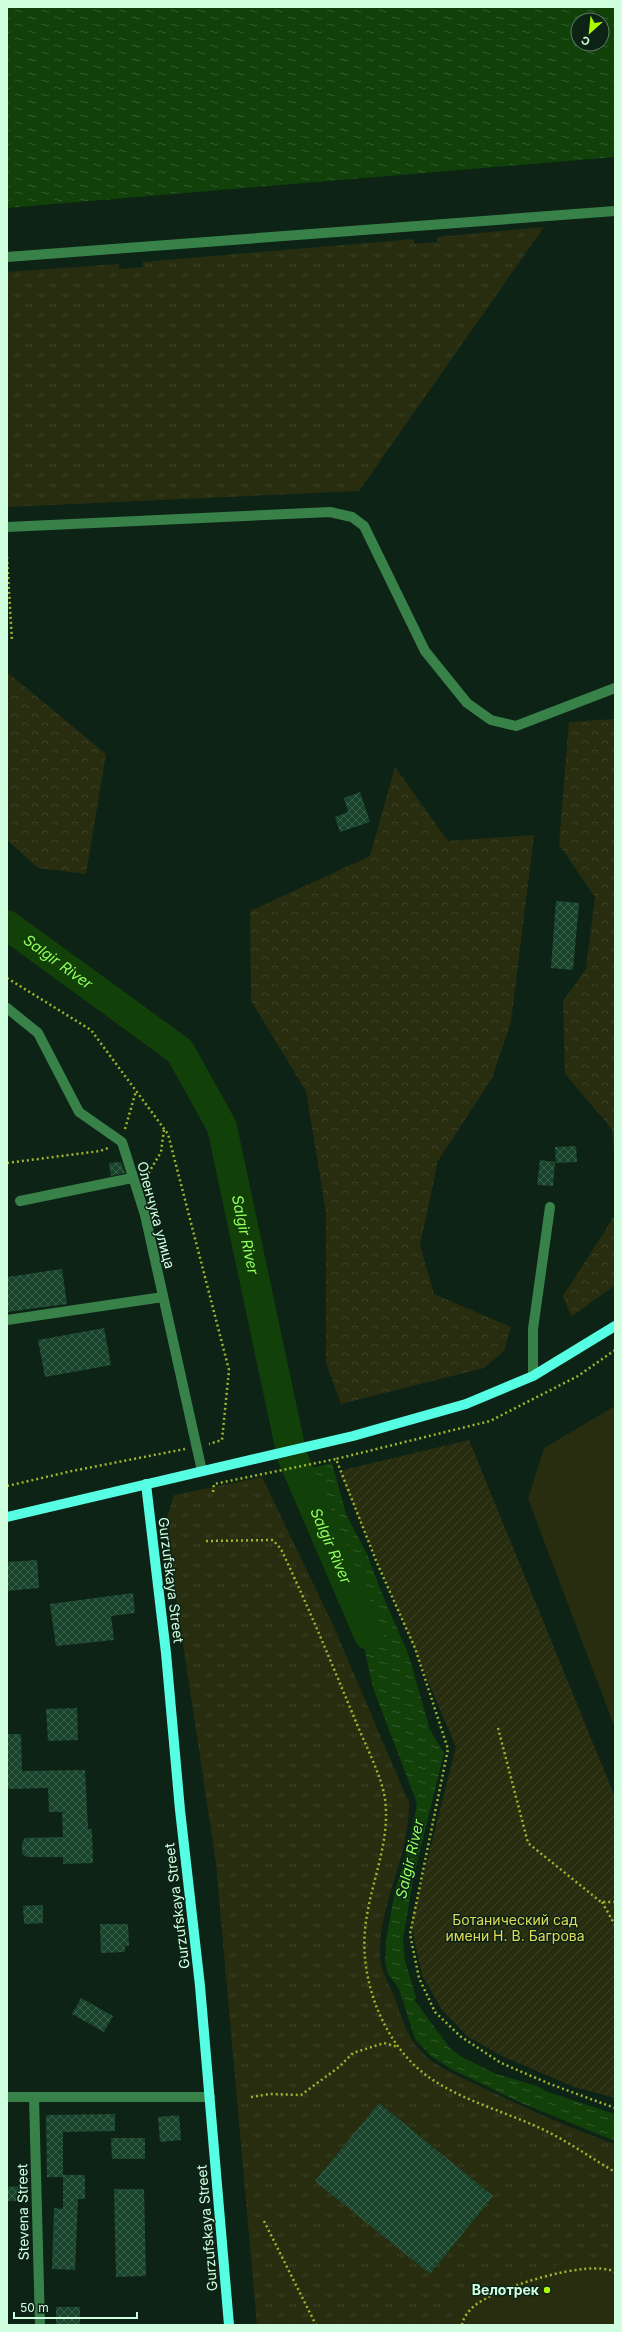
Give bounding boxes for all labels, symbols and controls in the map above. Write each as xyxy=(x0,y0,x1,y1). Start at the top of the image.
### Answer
north arrow xyxy=(570,12,610,52)
text: С xyxy=(579,33,592,49)
water label: Salgir River xyxy=(20,930,97,993)
street label: Оленчука улица xyxy=(134,1159,179,1270)
water label: Salgir River xyxy=(228,1193,263,1277)
water label: Salgir River xyxy=(306,1505,356,1587)
street label: Gurzufskaya Street xyxy=(155,1516,188,1644)
water label: Salgir River xyxy=(391,1817,428,1900)
street label: Gurzufskaya Street xyxy=(160,1842,193,1970)
park label: Ботанический сад имени Н. В. Багрова xyxy=(445,1911,585,1944)
street label: Stevena Street xyxy=(13,2163,32,2260)
street label: Gurzufskaya Street xyxy=(192,2164,220,2292)
place label: Велотрек xyxy=(472,2281,540,2298)
marker: Велотрек xyxy=(542,2285,552,2295)
scale bar xyxy=(14,2294,137,2320)
text: 50 m xyxy=(20,2300,49,2315)

